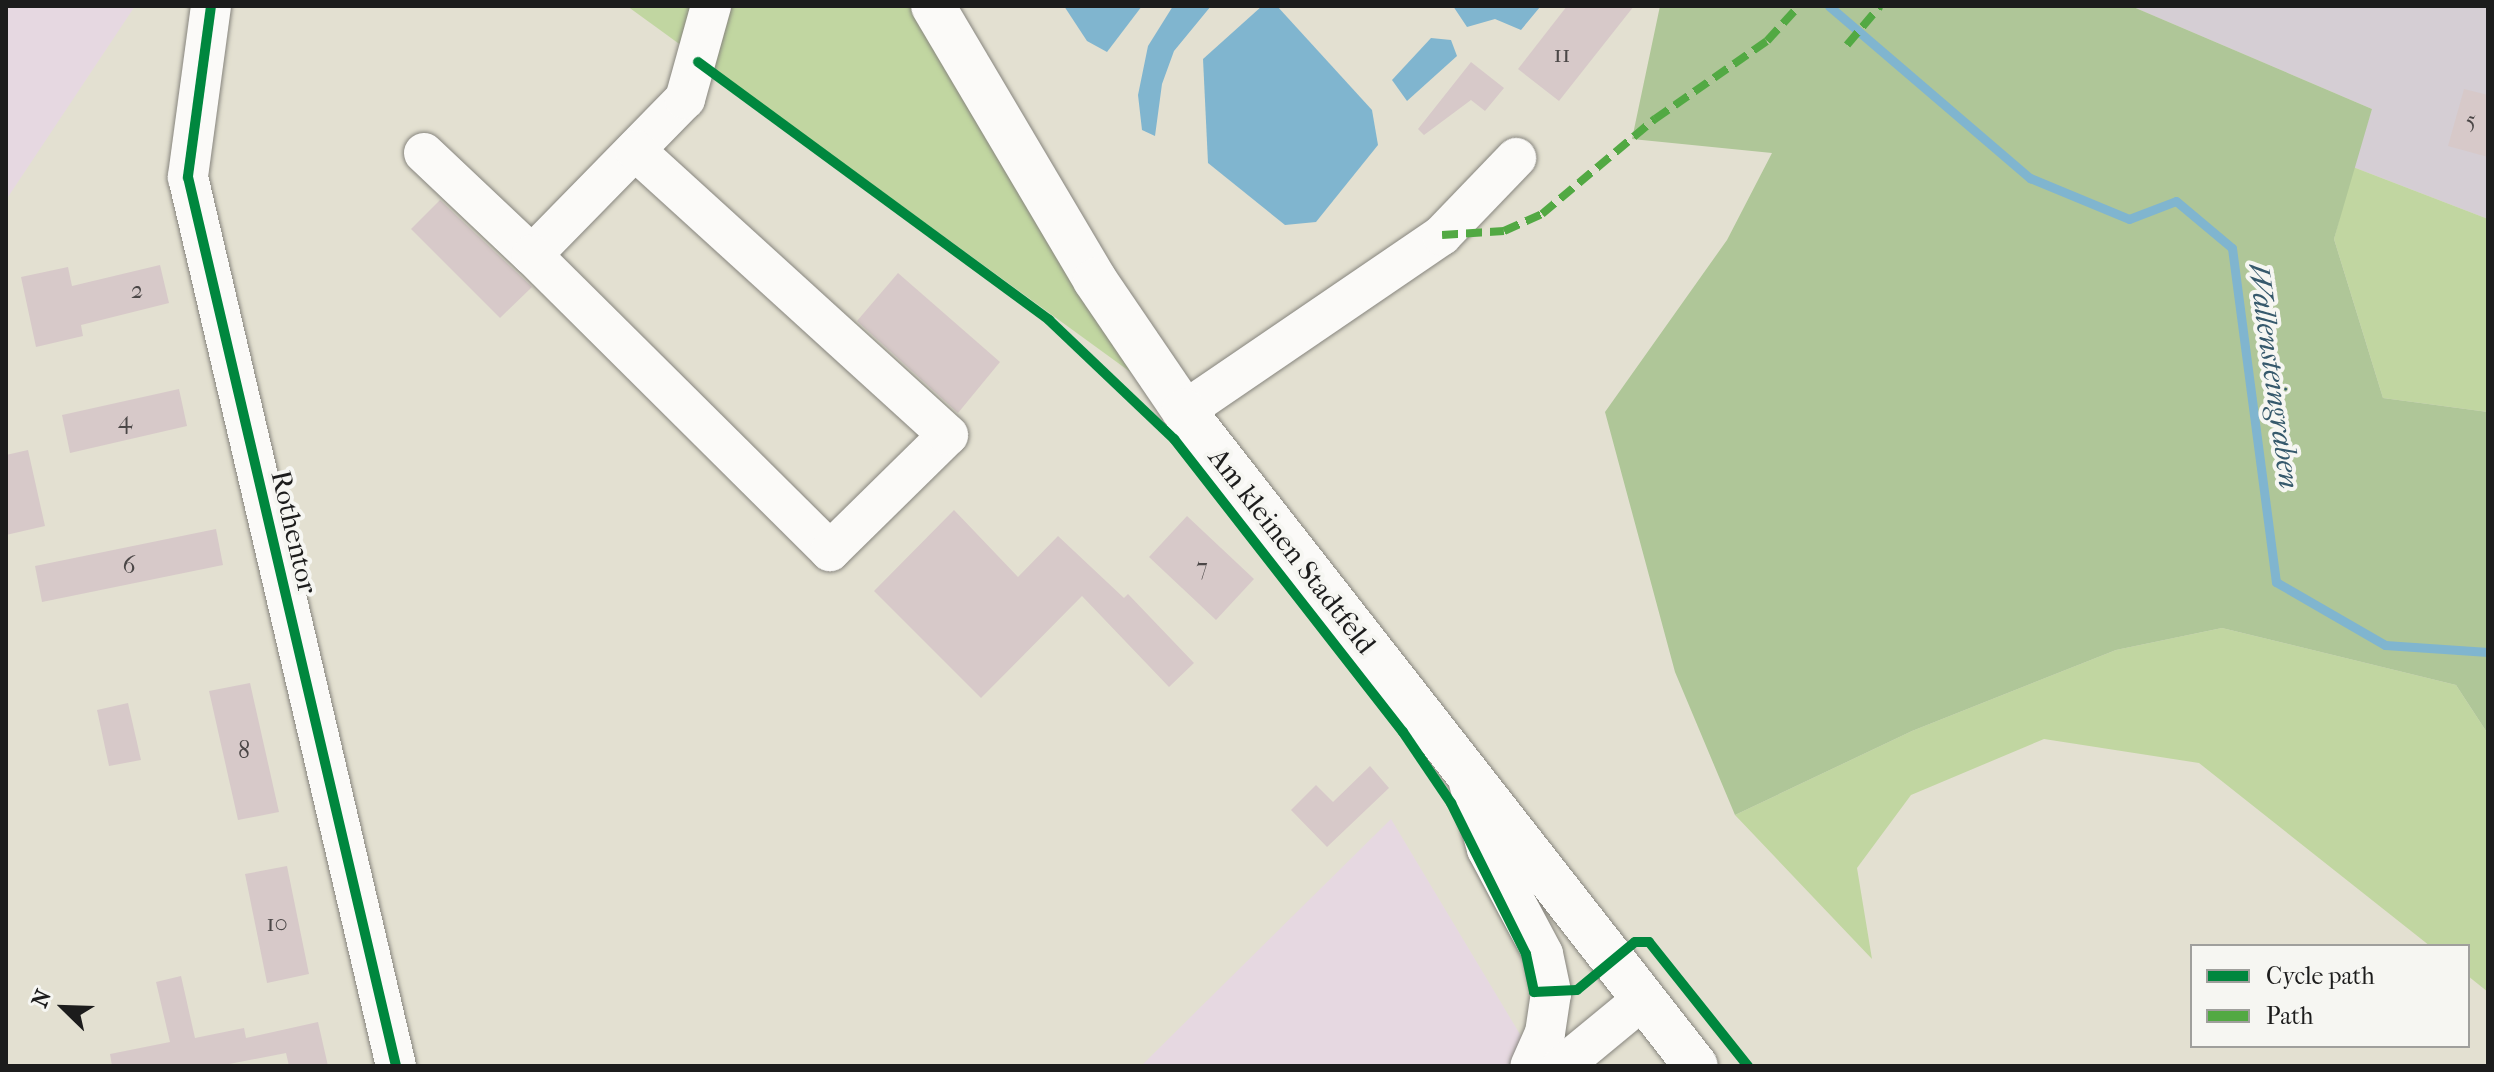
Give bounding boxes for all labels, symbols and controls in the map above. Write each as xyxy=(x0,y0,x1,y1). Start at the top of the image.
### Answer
house number: 11 xyxy=(1553,41,1571,69)
house number: 5 xyxy=(2466,107,2476,135)
water label: Wallensteingraben xyxy=(2239,261,2307,491)
house number: 2 xyxy=(131,277,143,305)
house number: 4 xyxy=(118,407,132,435)
street label: Am kleinen Stadtfeld xyxy=(1201,441,1383,661)
street label: Rothentor xyxy=(264,467,324,597)
house number: 6 xyxy=(123,552,135,580)
house number: 7 xyxy=(1196,554,1208,582)
house number: 8 xyxy=(238,737,250,765)
house number: 10 xyxy=(266,910,288,938)
legend xyxy=(2190,944,2470,1048)
text: Cycle path xyxy=(2266,962,2375,990)
north arrow xyxy=(24,968,104,1048)
text: N xyxy=(27,986,57,1011)
text: Path xyxy=(2266,1002,2313,1030)

